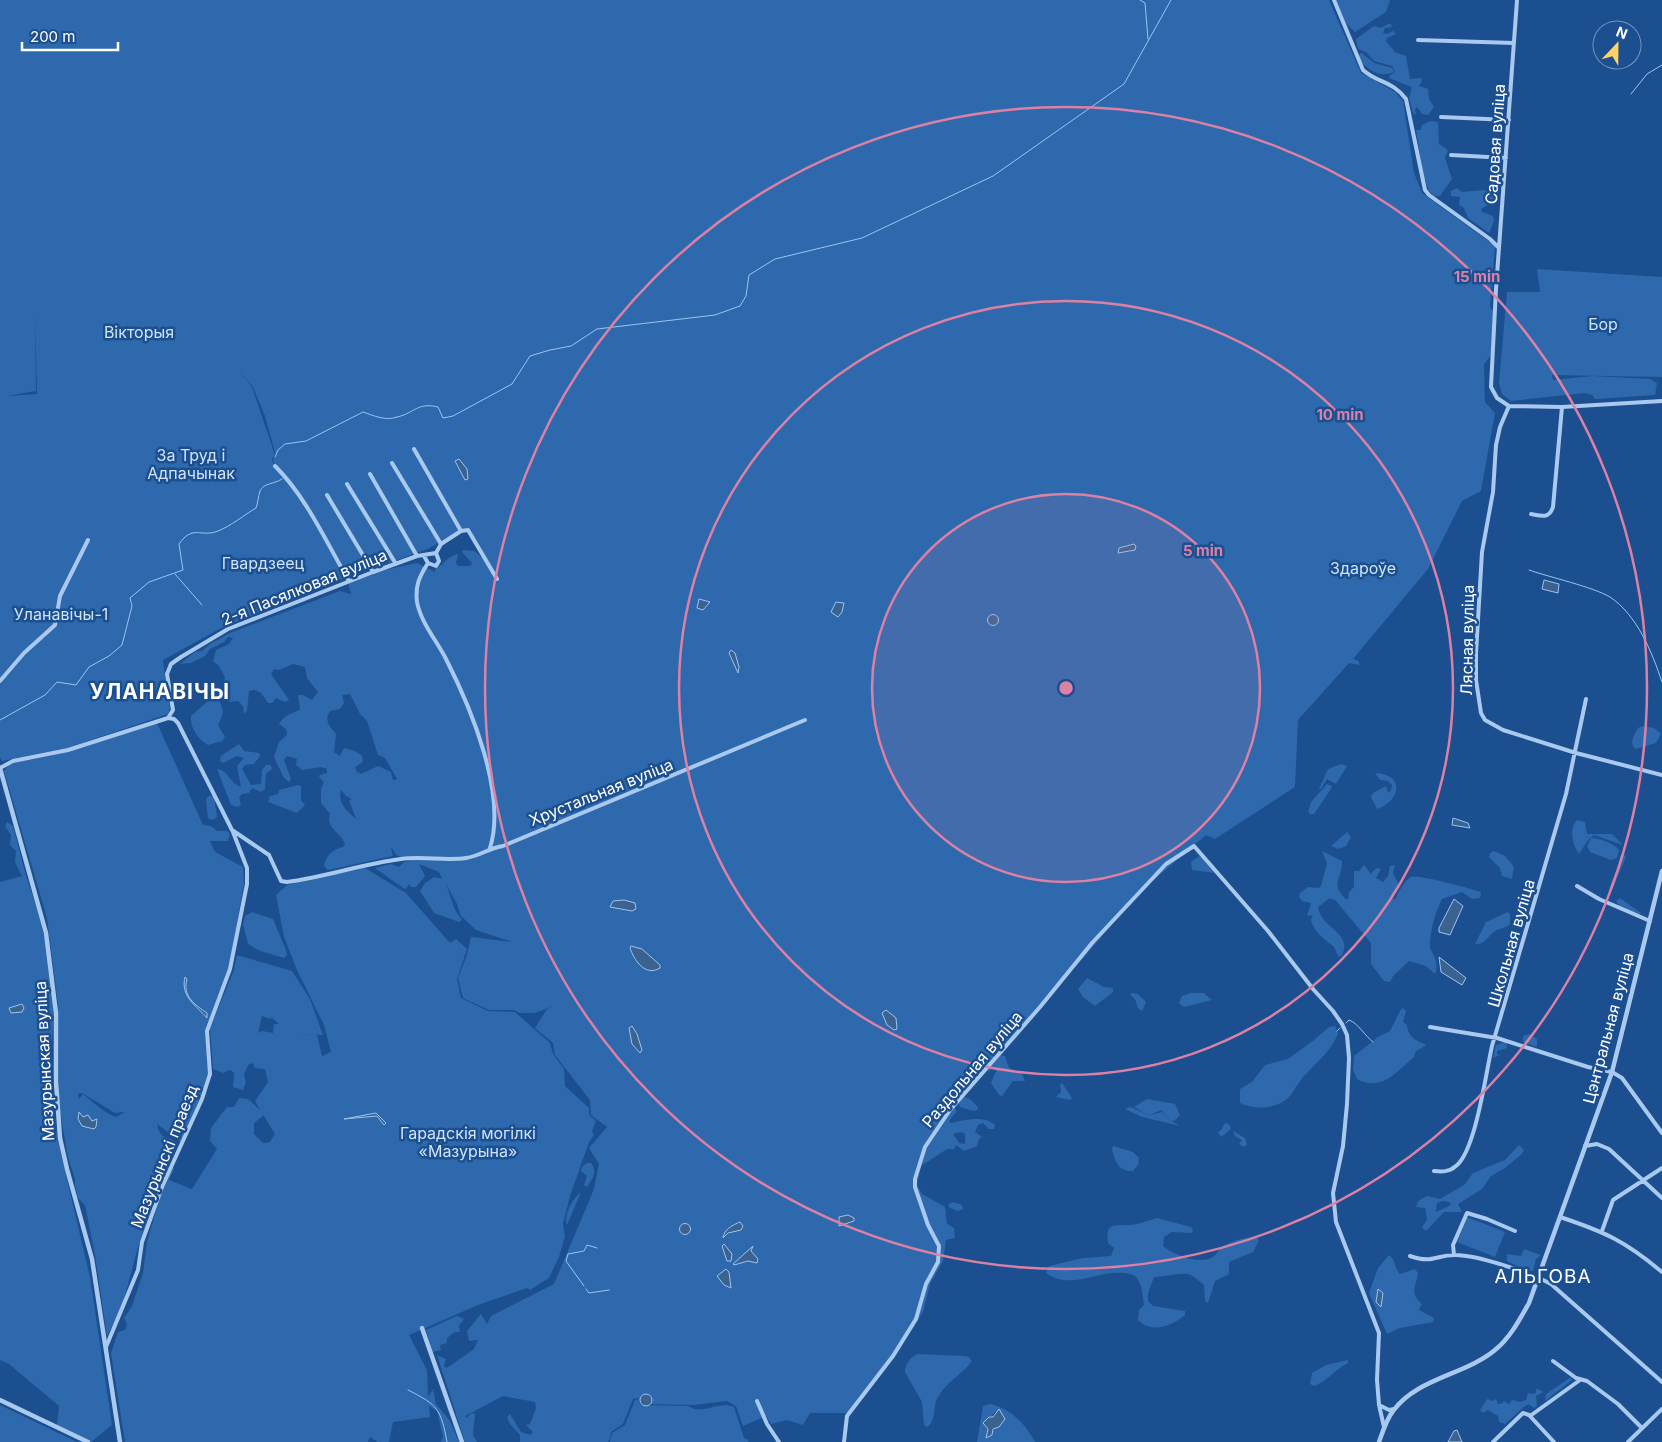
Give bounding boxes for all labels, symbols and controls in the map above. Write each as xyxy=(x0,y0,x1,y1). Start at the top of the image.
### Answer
scale bar xyxy=(22,20,119,52)
north arrow xyxy=(1592,20,1642,70)
text: N xyxy=(1614,23,1630,42)
text: 200 m xyxy=(30,27,75,46)
street label: Садовая вуліца xyxy=(1481,83,1509,205)
text: 15 min xyxy=(1454,267,1500,286)
park label: Бор xyxy=(1588,314,1618,334)
park label: Вікторыя xyxy=(104,322,174,342)
text: 10 min xyxy=(1316,405,1364,424)
park label: За Труд і Адпачынак xyxy=(147,445,235,483)
text: 5 min xyxy=(1183,541,1223,560)
street label: 2-я Пасялковая вуліца xyxy=(218,545,390,629)
park label: Гвардзеец xyxy=(222,553,305,573)
park label: Здароўе xyxy=(1330,558,1396,578)
street label: Лясная вуліца xyxy=(1456,584,1478,696)
park label: Уланавічы-1 xyxy=(14,604,108,624)
district label: УЛАНАВІЧЫ xyxy=(90,679,230,704)
centre of rings xyxy=(1057,679,1075,697)
street label: Хрустальная вуліца xyxy=(526,754,676,830)
street label: Школьная вуліца xyxy=(1483,877,1539,1009)
street label: Цэнтральная вуліца xyxy=(1578,950,1638,1106)
street label: Мазурынская вуліца xyxy=(30,980,58,1142)
street label: Раздольная вуліца xyxy=(918,1007,1026,1131)
street label: Мазурынскі праезд xyxy=(126,1081,202,1231)
park label: Гарадскія могілкі «Мазурына» xyxy=(400,1123,536,1161)
district label: АЛЬГОВА xyxy=(1494,1265,1592,1288)

